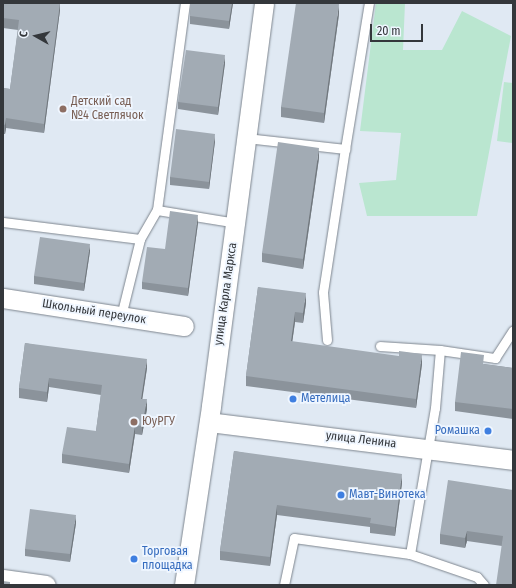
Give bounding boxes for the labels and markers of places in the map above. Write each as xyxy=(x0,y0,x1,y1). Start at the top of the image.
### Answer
place label: Детский сад №4 Светлячок xyxy=(71,95,144,123)
marker: Детский сад №4 Светлячок xyxy=(58,104,68,114)
place label: Метелица xyxy=(301,392,350,406)
marker: Метелица xyxy=(288,394,298,404)
place label: ЮуРГУ xyxy=(142,415,175,429)
marker: ЮуРГУ xyxy=(129,417,139,427)
place label: Ромашка xyxy=(435,424,480,438)
marker: Ромашка xyxy=(483,426,493,436)
place label: Мавт-Винотека xyxy=(349,488,426,502)
marker: Мавт-Винотека xyxy=(336,490,346,500)
place label: Торговая площадка xyxy=(142,545,193,573)
marker: Торговая площадка xyxy=(129,554,139,564)

